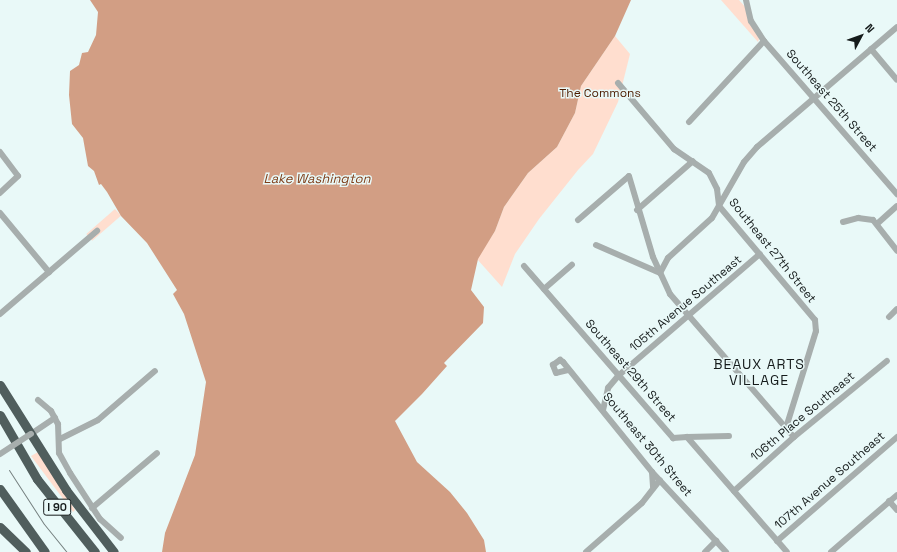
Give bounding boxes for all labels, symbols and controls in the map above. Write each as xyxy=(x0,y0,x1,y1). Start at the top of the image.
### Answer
north arrow xyxy=(841,16,881,56)
text: N xyxy=(862,21,878,36)
street label: Southeast 25th Street xyxy=(783,47,879,155)
park label: The Commons xyxy=(559,87,641,101)
water label: Lake Washington xyxy=(264,171,370,187)
street label: Southeast 27th Street xyxy=(725,196,819,306)
street label: 105th Avenue Southeast xyxy=(627,253,745,355)
street label: Southeast 29th Street xyxy=(582,317,678,425)
district label: BEAUX ARTS VILLAGE xyxy=(713,356,805,388)
street label: 106th Place Southeast xyxy=(748,369,858,465)
street label: Southeast 30th Street xyxy=(599,390,695,500)
street label: 107th Avenue Southeast xyxy=(772,429,888,533)
road number: I 90 xyxy=(43,498,71,516)

